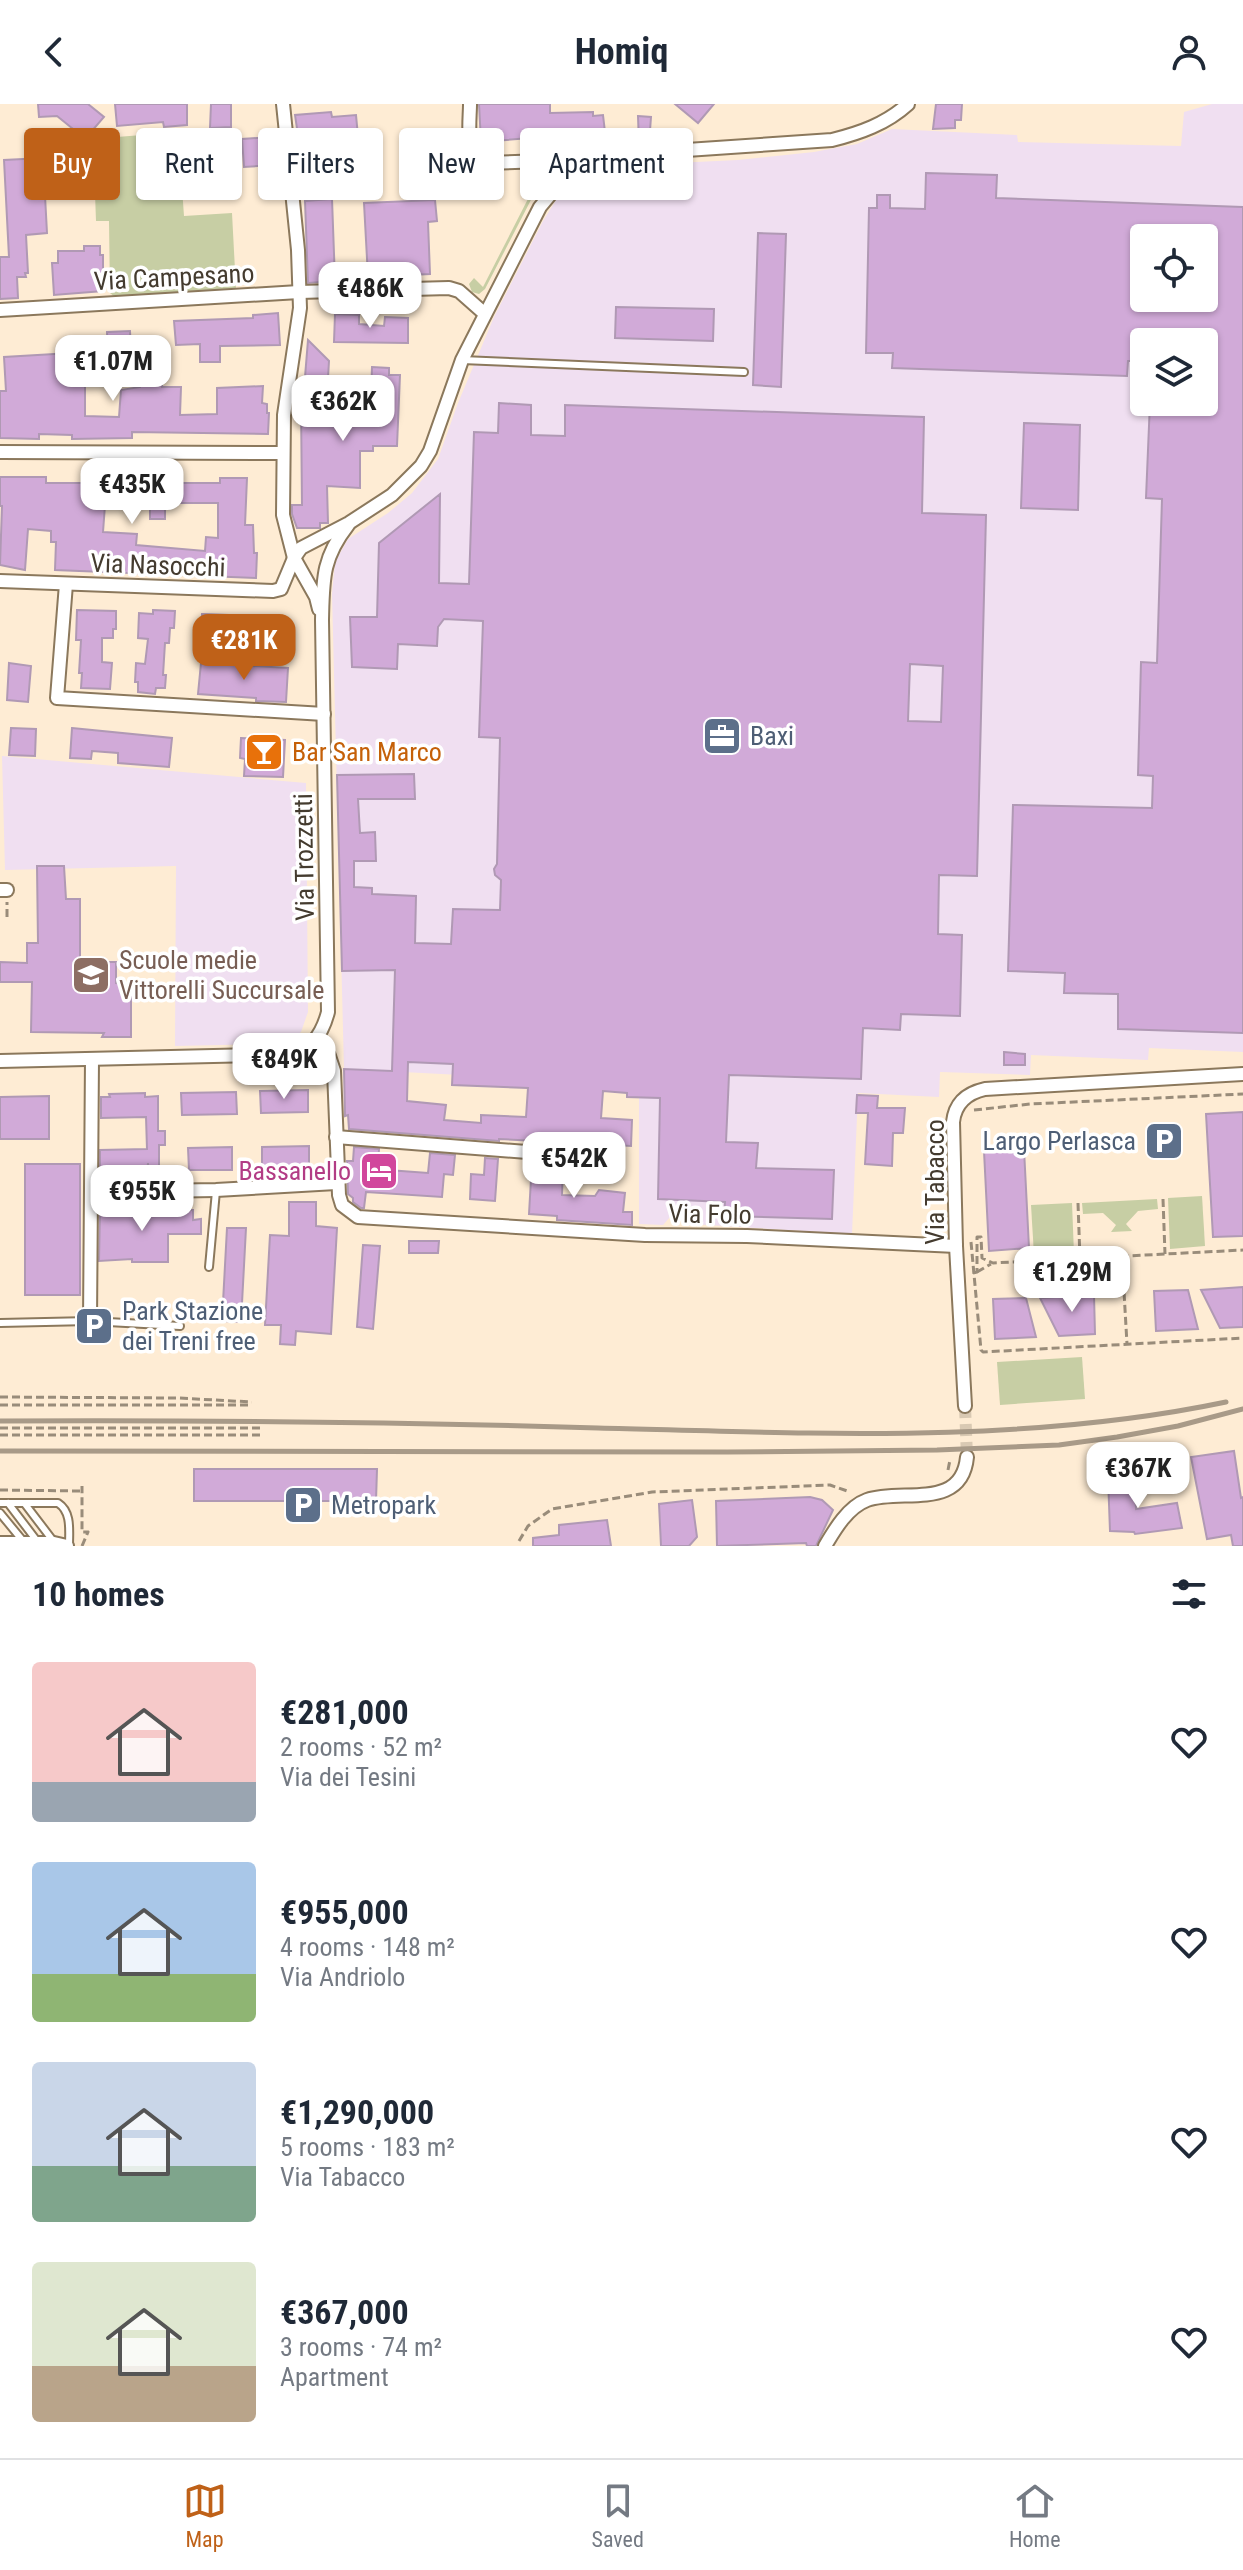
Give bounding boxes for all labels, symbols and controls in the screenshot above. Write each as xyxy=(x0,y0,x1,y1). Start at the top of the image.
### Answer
icon: back xyxy=(32,30,76,74)
icon: person xyxy=(1167,30,1211,74)
text: Homiq xyxy=(575,31,668,73)
chip: Buy xyxy=(24,128,120,200)
chip: Rent xyxy=(136,128,242,200)
chip: Filters xyxy=(258,128,383,200)
chip: New xyxy=(399,128,504,200)
chip: Apartment xyxy=(520,128,693,200)
map controls xyxy=(1130,224,1218,416)
button: locate xyxy=(1130,224,1218,312)
street label: Via Campesano xyxy=(93,258,255,296)
pin: €486K xyxy=(314,262,426,330)
text: €486K xyxy=(337,273,403,303)
button: layers xyxy=(1130,328,1218,416)
pin: €1.07M xyxy=(48,335,178,403)
text: €1.07M xyxy=(73,346,153,376)
pin: €362K xyxy=(287,375,399,443)
text: €362K xyxy=(310,386,376,416)
pin: €435K xyxy=(76,458,188,526)
text: €435K xyxy=(99,469,165,499)
street label: Via Nasocchi xyxy=(90,548,226,582)
pin: €281K xyxy=(188,614,300,682)
text: €281K xyxy=(211,625,277,655)
office icon: Baxi xyxy=(701,715,743,757)
place label: Baxi xyxy=(750,721,794,751)
bar icon: Bar San Marco xyxy=(243,731,285,773)
place label: Bar San Marco xyxy=(292,737,442,767)
street label: Via Trozzetti xyxy=(288,793,320,921)
place label: Scuole medie Vittorelli Succursale xyxy=(119,945,325,1005)
school or university icon: Scuole medie Vittorelli Succursale xyxy=(70,954,112,996)
pin: €849K xyxy=(228,1033,340,1101)
text: €849K xyxy=(251,1044,317,1074)
street label: Via Tabacco xyxy=(920,1119,950,1245)
parking icon: Largo Perlasca xyxy=(1143,1120,1185,1162)
place label: Largo Perlasca xyxy=(983,1126,1136,1156)
pin: €542K xyxy=(518,1132,630,1200)
text: €542K xyxy=(541,1143,607,1173)
hotel icon: Bassanello xyxy=(358,1150,400,1192)
place label: Bassanello xyxy=(238,1156,351,1186)
pin: €955K xyxy=(86,1165,198,1233)
text: €955K xyxy=(109,1176,175,1206)
street label: Via Folo xyxy=(668,1198,752,1230)
pin: €1.29M xyxy=(1007,1246,1137,1314)
text: €1.29M xyxy=(1032,1257,1112,1287)
place label: Park Stazione dei Treni free xyxy=(122,1296,263,1356)
parking icon: Park Stazione dei Treni free xyxy=(73,1305,115,1347)
pin: €367K xyxy=(1082,1442,1194,1510)
text: €367K xyxy=(1105,1453,1171,1483)
parking icon: Metropark xyxy=(282,1484,324,1526)
place label: Metropark xyxy=(331,1490,436,1520)
icon: filters xyxy=(1167,1572,1211,1616)
text: 10 homes xyxy=(32,1574,165,1614)
text: €281,000 xyxy=(280,1692,409,1732)
icon: home xyxy=(96,1694,192,1790)
icon: heart xyxy=(1167,1720,1211,1764)
text: 2 rooms · 52 m² xyxy=(280,1732,442,1762)
text: Via dei Tesini xyxy=(280,1762,416,1792)
text: €955,000 xyxy=(280,1892,409,1932)
icon: home xyxy=(96,1894,192,1990)
icon: heart xyxy=(1167,1920,1211,1964)
text: 4 rooms · 148 m² xyxy=(280,1932,455,1962)
text: Via Andriolo xyxy=(280,1962,405,1992)
text: €1,290,000 xyxy=(280,2092,434,2132)
icon: home xyxy=(96,2094,192,2190)
icon: heart xyxy=(1167,2120,1211,2164)
text: 5 rooms · 183 m² xyxy=(280,2132,455,2162)
text: Via Tabacco xyxy=(280,2162,405,2192)
text: €367,000 xyxy=(280,2292,409,2332)
icon: home xyxy=(96,2294,192,2390)
icon: heart xyxy=(1167,2320,1211,2364)
text: 3 rooms · 74 m² xyxy=(280,2332,442,2362)
text: Apartment xyxy=(280,2362,389,2392)
tab: Map xyxy=(183,2479,227,2552)
tab: Saved xyxy=(592,2479,644,2552)
tab: Home xyxy=(1009,2479,1060,2552)

